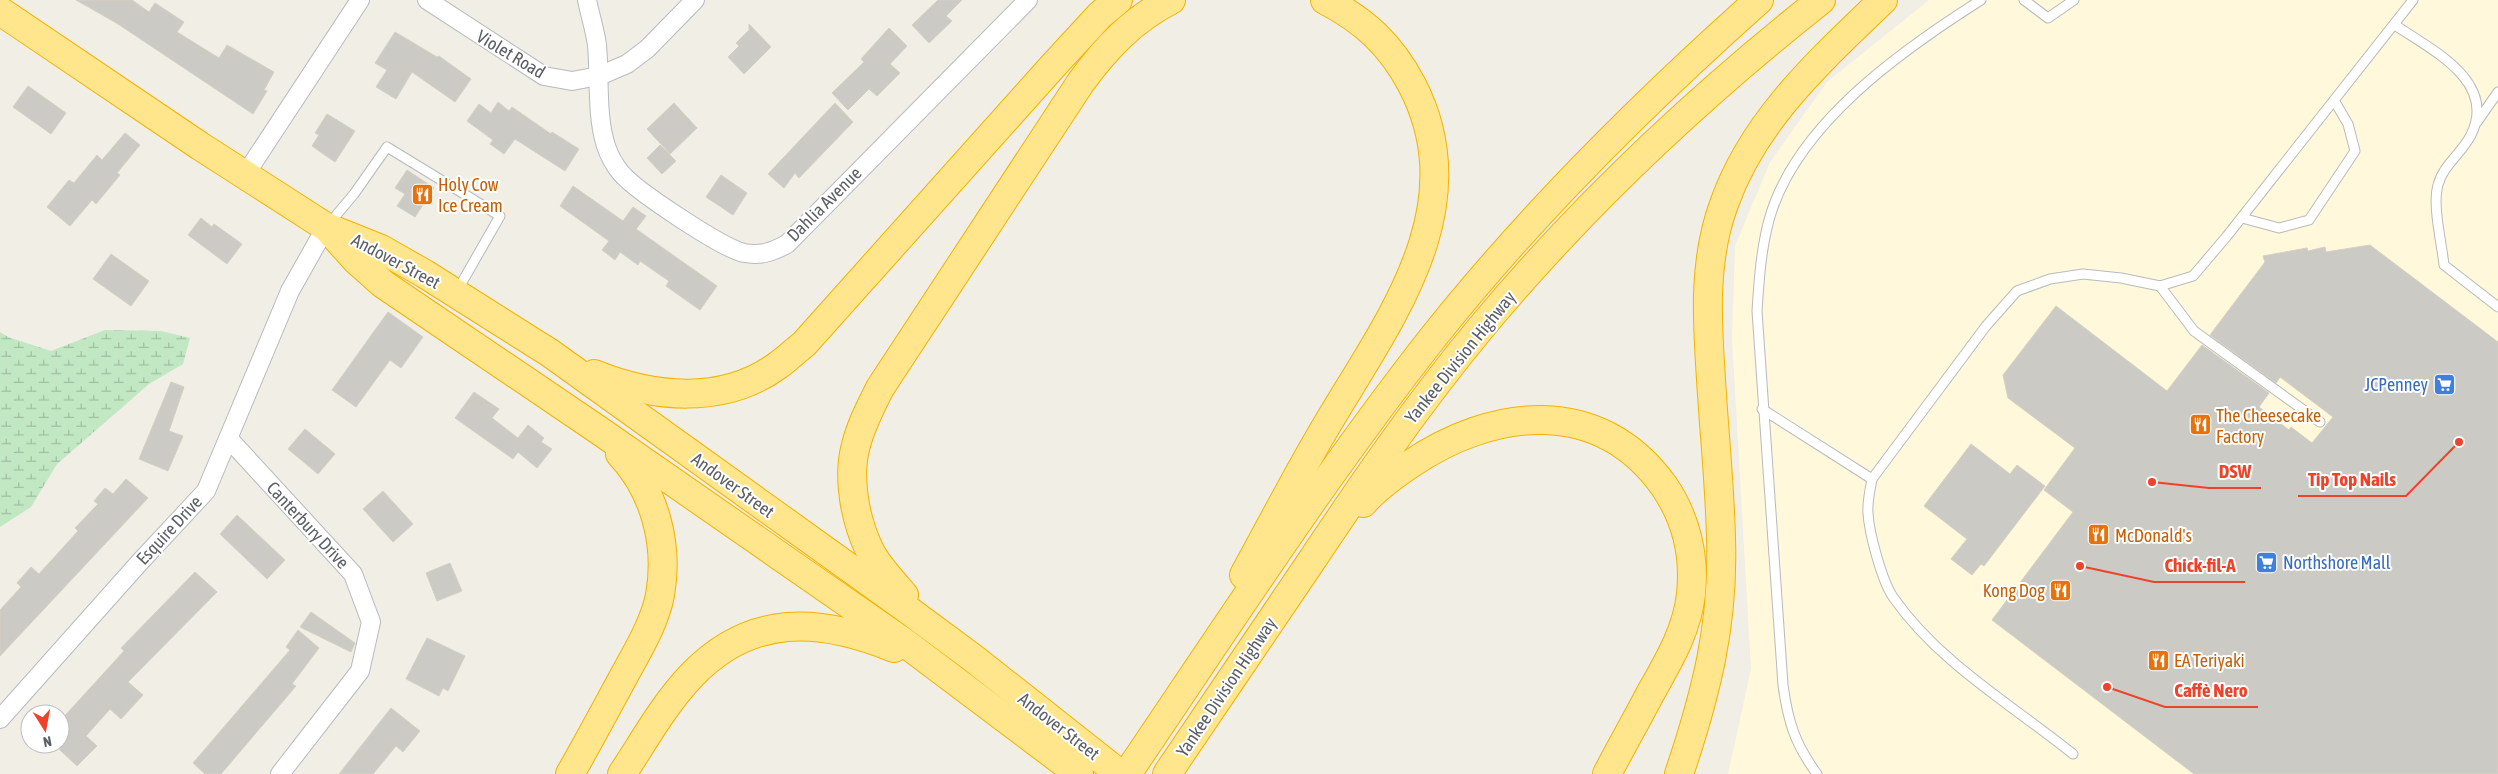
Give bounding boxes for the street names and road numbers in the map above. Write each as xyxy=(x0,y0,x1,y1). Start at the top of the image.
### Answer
street label: Violet Road xyxy=(473,25,549,83)
street label: Dahlia Avenue xyxy=(782,162,866,246)
street label: Andover Street xyxy=(348,229,444,293)
street label: Yankee Division Highway xyxy=(1400,287,1520,427)
street label: Andover Street xyxy=(688,448,778,522)
street label: Canterbury Drive xyxy=(262,477,354,573)
street label: Esquire Drive xyxy=(132,491,206,569)
street label: Yankee Division Highway xyxy=(1172,613,1280,761)
street label: Andover Street xyxy=(1014,688,1104,764)

